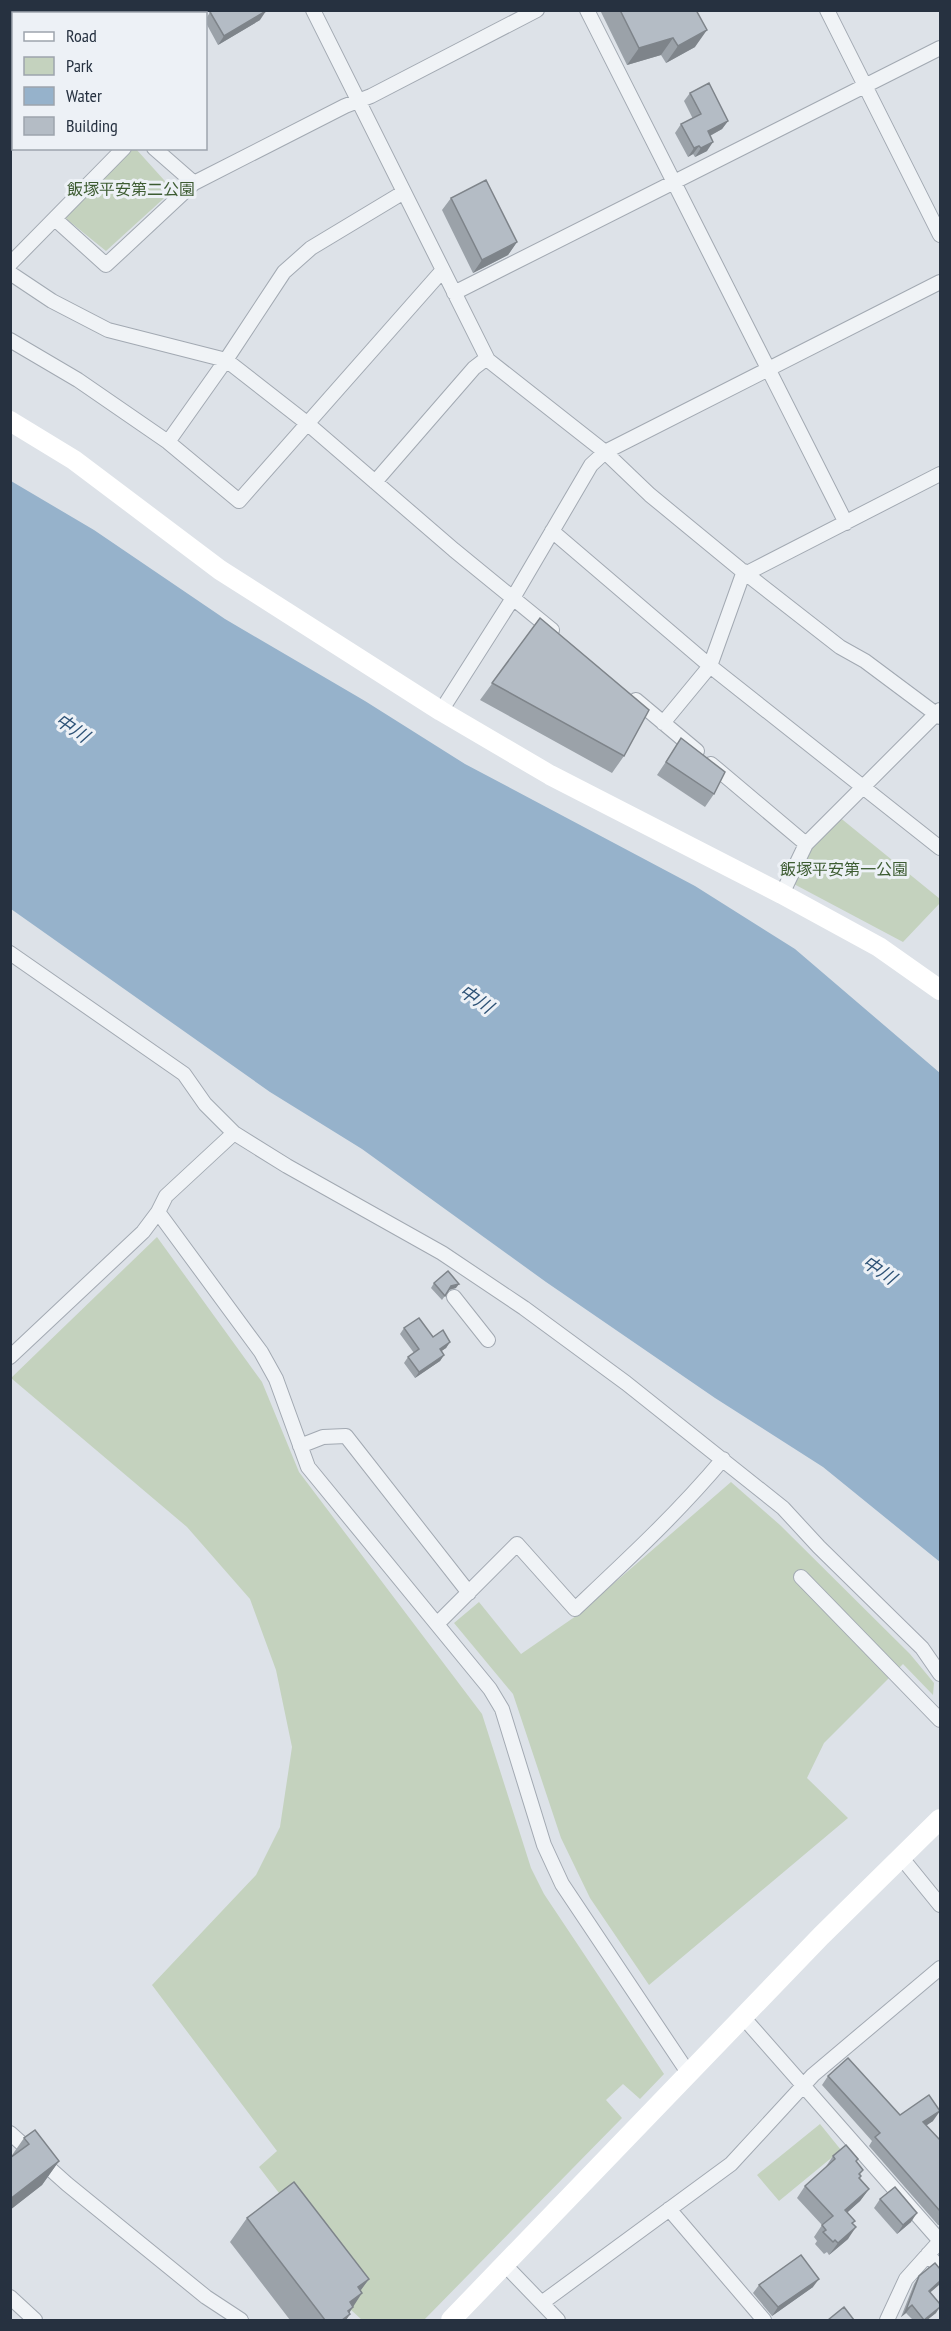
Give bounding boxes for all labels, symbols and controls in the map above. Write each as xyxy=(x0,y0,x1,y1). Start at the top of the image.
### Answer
legend xyxy=(12,12,207,150)
text: Road xyxy=(66,24,97,47)
text: Park xyxy=(66,54,93,77)
text: Water xyxy=(66,84,102,107)
text: Building xyxy=(66,114,118,137)
park label: 飯塚平安第二公園 xyxy=(67,179,195,199)
water label: 中川 xyxy=(51,708,95,748)
park label: 飯塚平安第一公園 xyxy=(780,859,908,879)
water label: 中川 xyxy=(455,979,499,1019)
water label: 中川 xyxy=(858,1250,902,1290)

